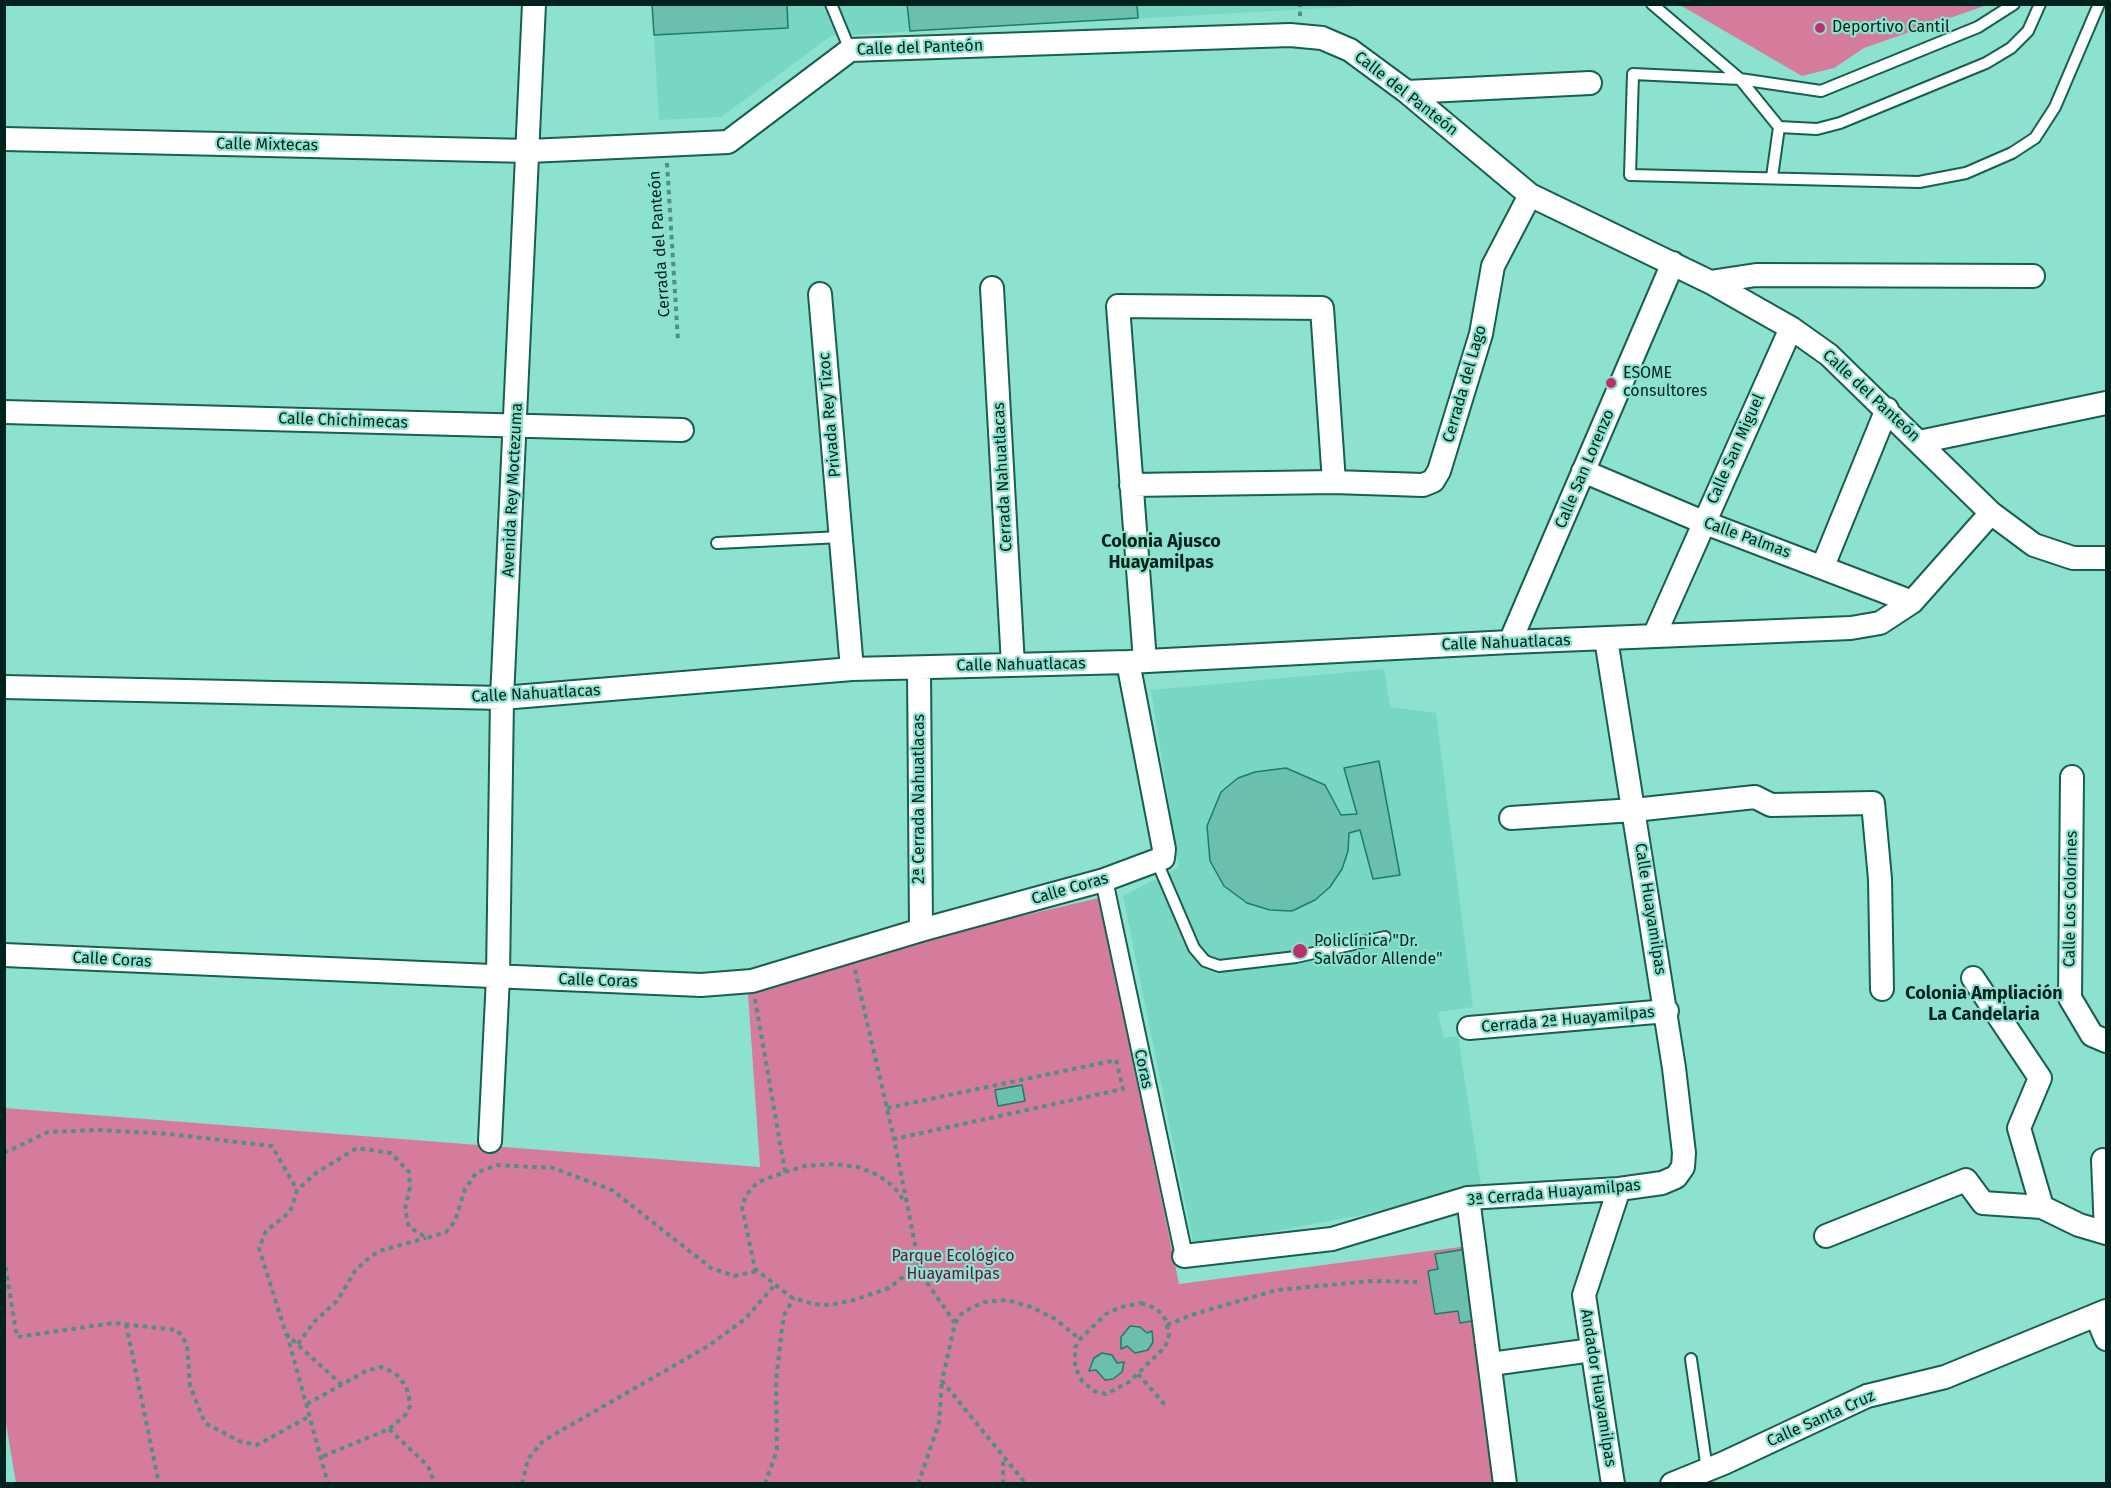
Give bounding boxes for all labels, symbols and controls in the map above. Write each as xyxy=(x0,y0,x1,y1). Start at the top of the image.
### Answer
place label: Deportivo Cantil xyxy=(1832,18,1950,38)
marker: Deportivo Cantil xyxy=(1813,21,1827,35)
street label: Calle del Panteón xyxy=(857,36,983,60)
street label: Calle del Panteón xyxy=(1350,48,1462,140)
street label: Calle Mixtecas xyxy=(216,135,318,155)
street label: Cerrada del Panteón xyxy=(645,170,675,318)
street label: Cerrada del Lago xyxy=(1439,323,1491,445)
street label: Calle del Panteón xyxy=(1818,346,1924,446)
street label: Privada Rey Tizoc xyxy=(815,352,845,478)
place label: ESOME consultores xyxy=(1623,364,1707,402)
marker: ESOME consultores xyxy=(1604,376,1618,390)
street label: Calle San Miguel xyxy=(1703,391,1769,507)
street label: Avenida Rey Moctezuma xyxy=(499,402,527,578)
street label: Cerrada Nahuatlacas xyxy=(989,402,1017,552)
street label: Calle San Lorenzo xyxy=(1551,407,1619,531)
street label: Calle Chichimecas xyxy=(278,409,408,433)
street label: Calle Palmas xyxy=(1701,513,1793,563)
district label: Colonia Ajusco Huayamilpas xyxy=(1101,531,1221,574)
street label: Calle Nahuatlacas xyxy=(1441,631,1571,655)
street label: Calle Nahuatlacas xyxy=(956,654,1086,676)
street label: Calle Nahuatlacas xyxy=(471,681,601,707)
street label: 2ª Cerrada Nahuatlacas xyxy=(910,714,930,884)
street label: Calle Los Colorines xyxy=(2060,831,2082,967)
street label: Calle Huayamilpas xyxy=(1630,842,1670,976)
street label: Calle Coras xyxy=(1029,869,1111,909)
place label: Policlínica "Dr. Salvador Allende" xyxy=(1314,932,1443,970)
marker: Policlínica "Dr. Salvador Allende" xyxy=(1291,942,1309,960)
street label: Calle Coras xyxy=(72,948,152,972)
street label: Calle Coras xyxy=(558,970,638,992)
district label: Colonia Ampliación La Candelaria xyxy=(1905,983,2063,1026)
street label: Cerrada 2ª Huayamilpas xyxy=(1481,1003,1655,1037)
street label: Coras xyxy=(1129,1048,1157,1090)
street label: 3ª Cerrada Huayamilpas xyxy=(1467,1176,1641,1210)
park label: Parque Ecológico Huayamilpas xyxy=(891,1247,1015,1285)
street label: Andador Huayamilpas xyxy=(1576,1308,1620,1468)
street label: Calle Santa Cruz xyxy=(1764,1387,1878,1451)

